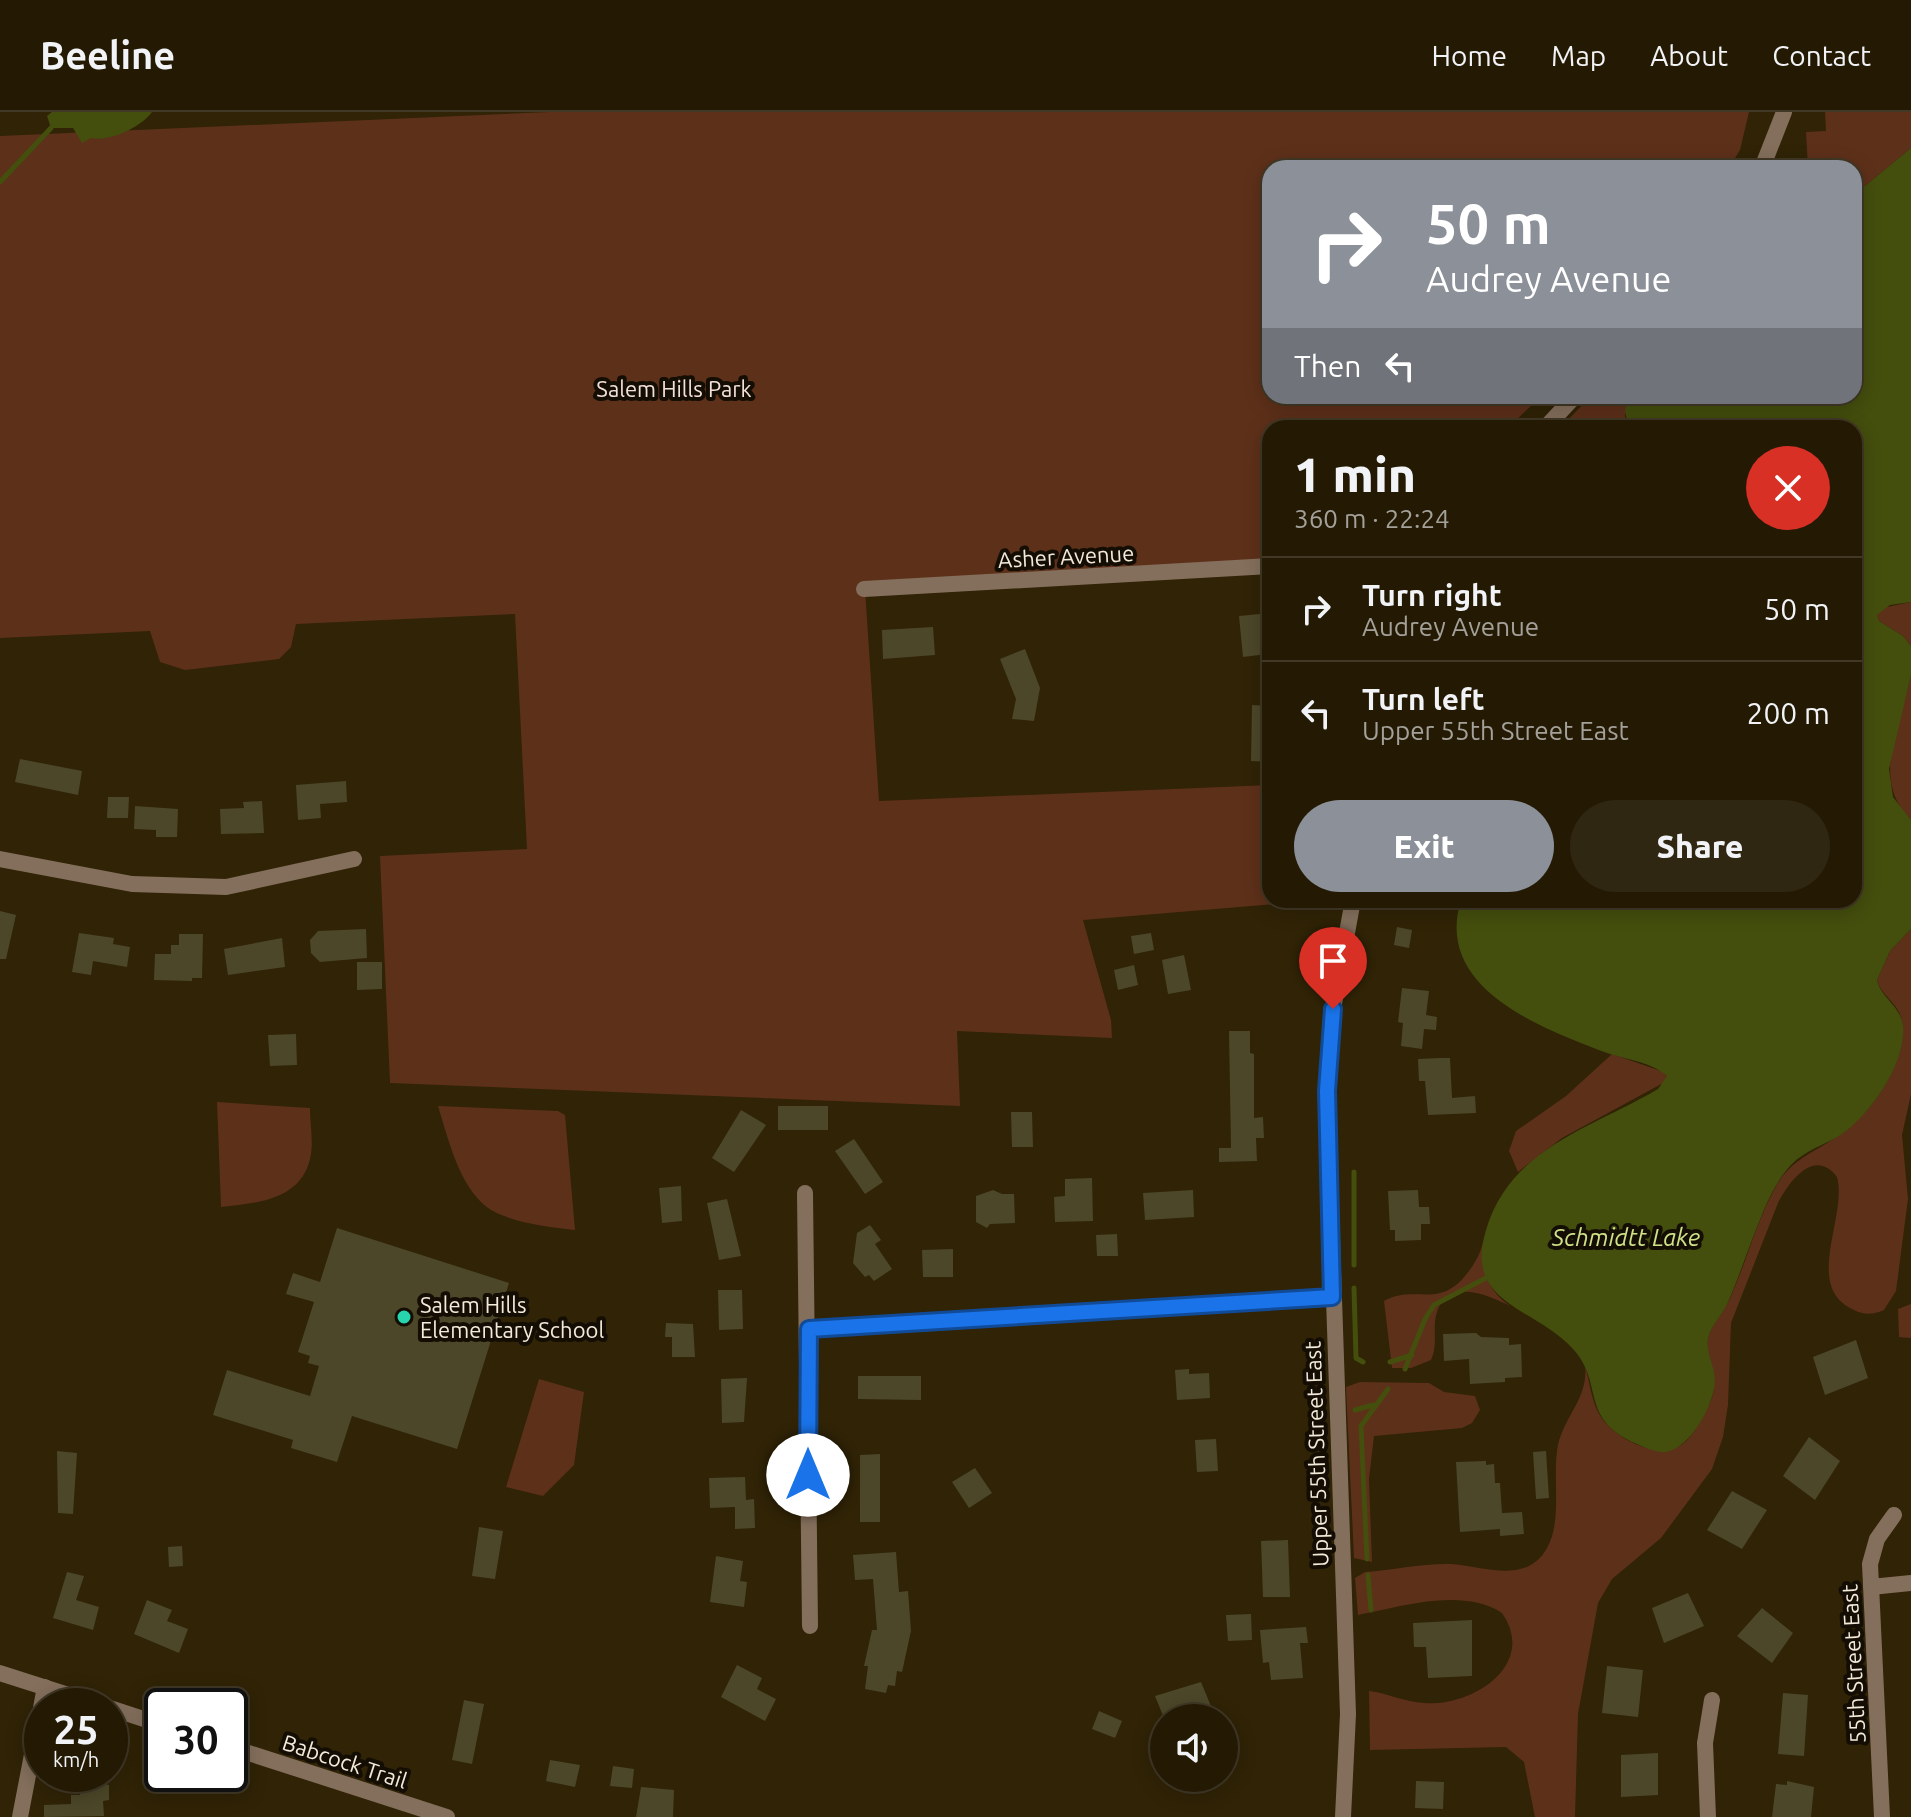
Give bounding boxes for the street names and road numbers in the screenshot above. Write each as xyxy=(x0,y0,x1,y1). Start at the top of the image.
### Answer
street label: Asher Avenue xyxy=(997,540,1135,572)
street label: Upper 55th Street East xyxy=(1300,1340,1332,1567)
street label: 55th Street East xyxy=(1836,1583,1870,1744)
street label: Babcock Trail xyxy=(279,1729,411,1793)

